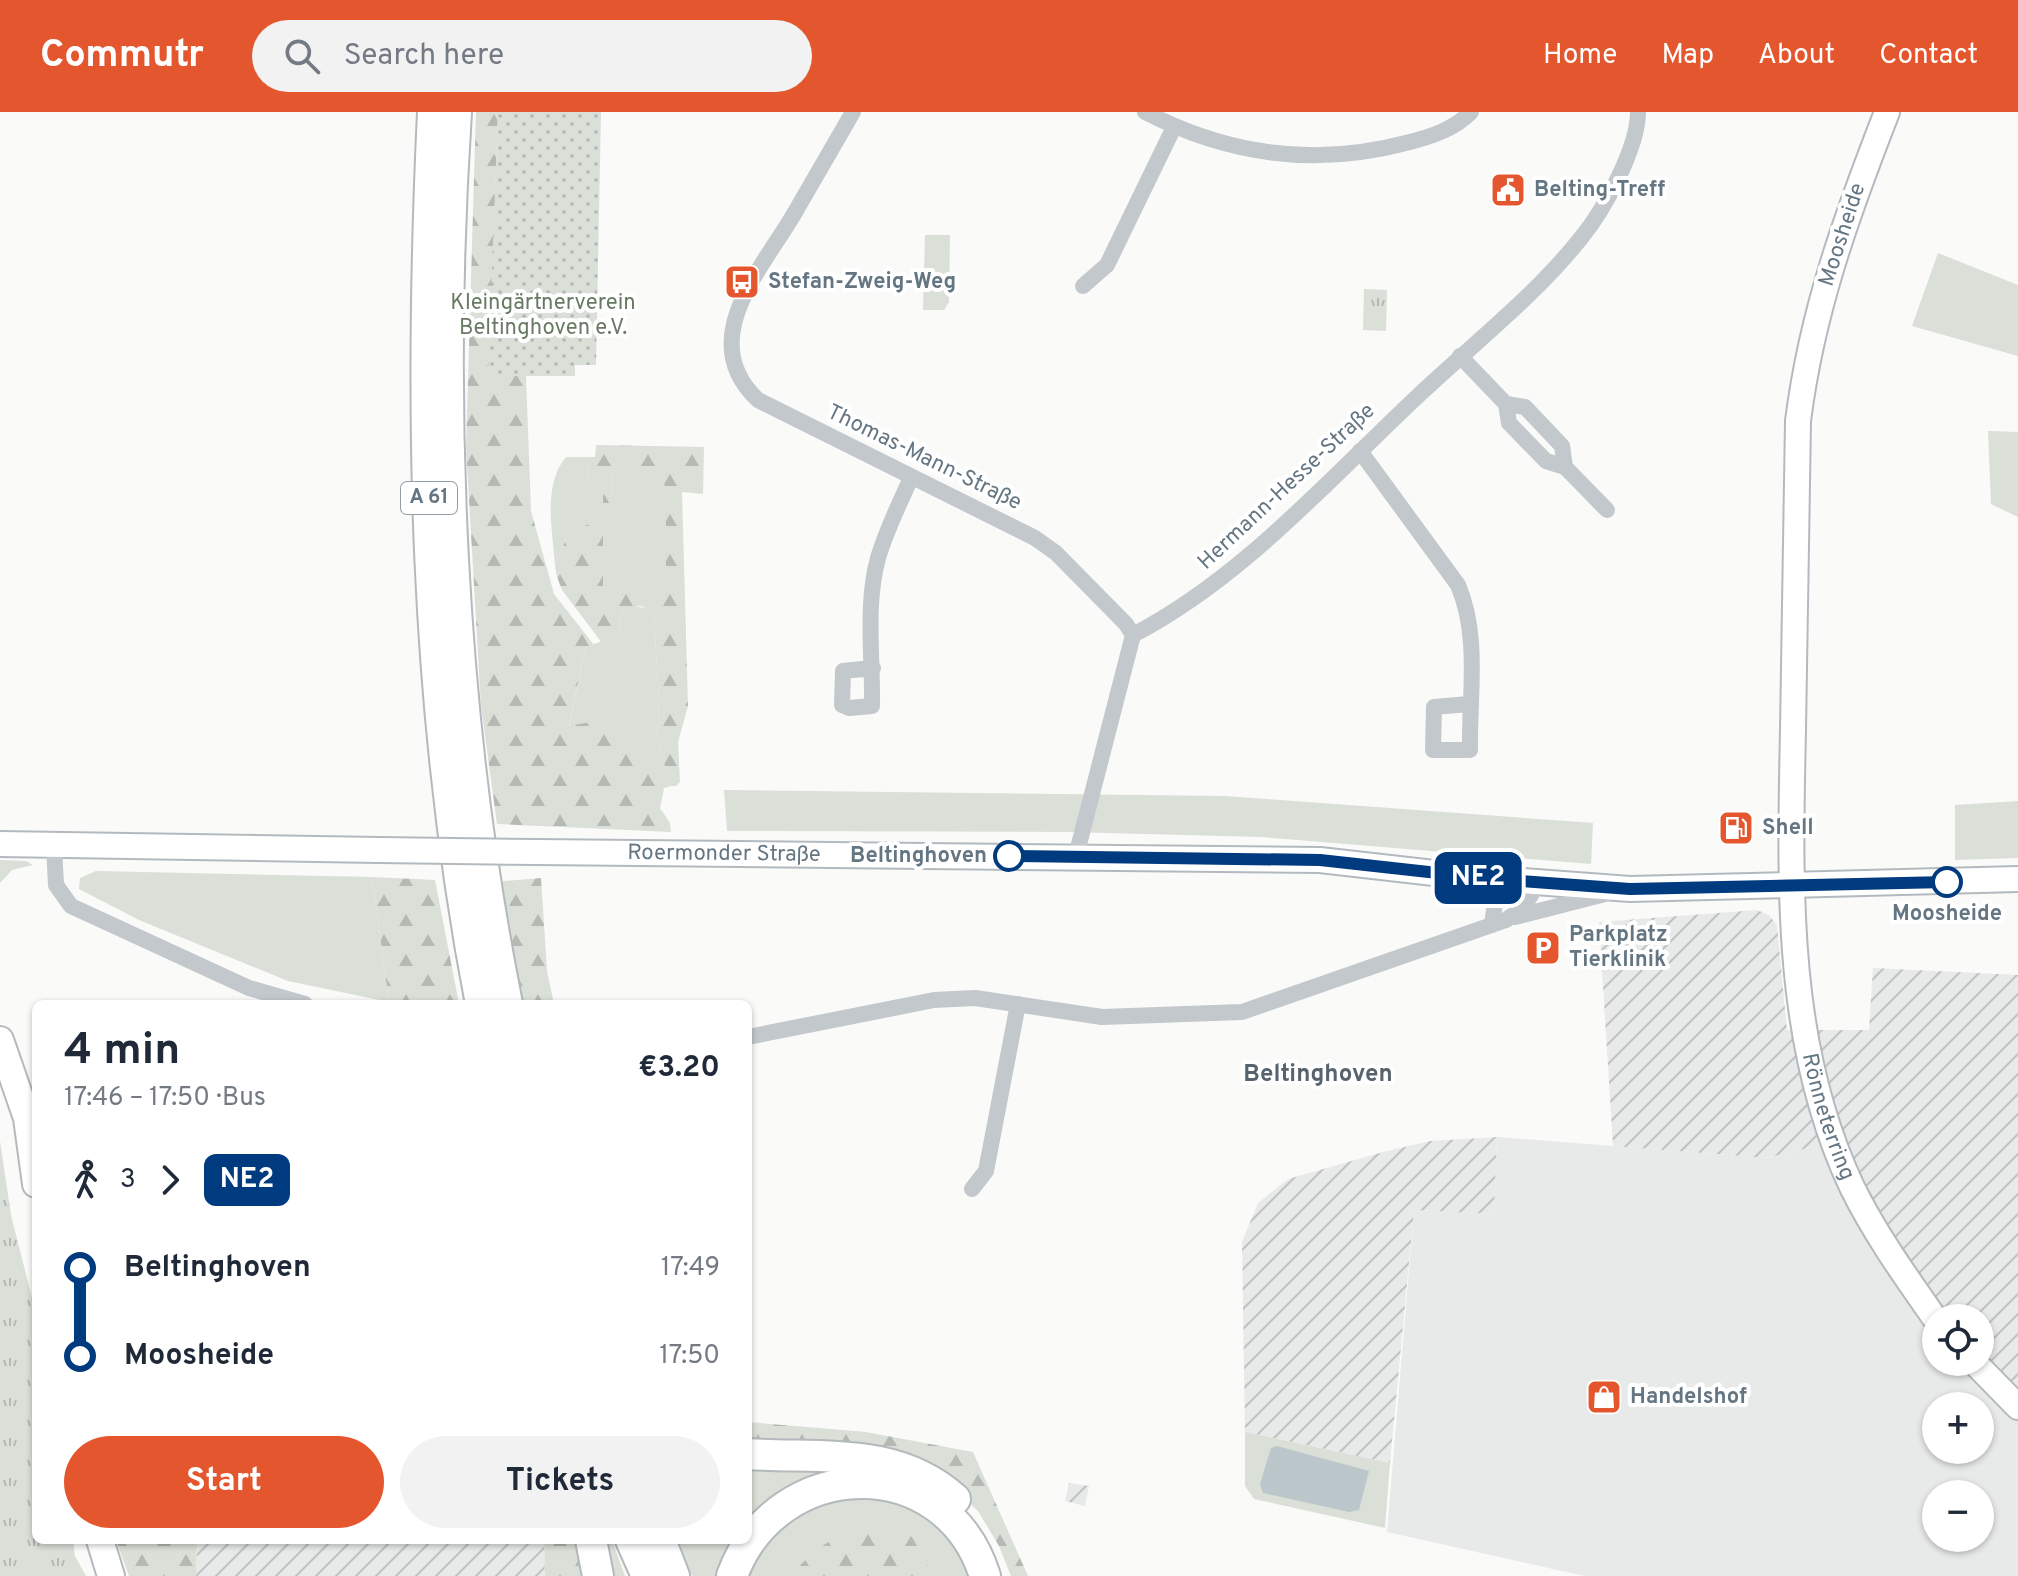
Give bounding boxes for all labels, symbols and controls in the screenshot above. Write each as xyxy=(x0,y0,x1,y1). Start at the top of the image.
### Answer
search box xyxy=(252,20,812,92)
text: Commutr xyxy=(40,32,204,81)
icon: search xyxy=(280,34,324,78)
text: Search here xyxy=(344,38,504,75)
text: Home xyxy=(1543,38,1617,74)
text: Map xyxy=(1661,38,1714,74)
text: About xyxy=(1758,38,1835,74)
text: Contact xyxy=(1879,38,1978,74)
public building icon: Belting-Treff xyxy=(1489,171,1527,209)
place label: Belting-Treff xyxy=(1534,177,1665,204)
street label: Moosheide xyxy=(1814,180,1872,290)
bus stop icon: Stefan-Zweig-Weg xyxy=(723,263,761,301)
place label: Stefan-Zweig-Weg xyxy=(768,269,956,296)
park label: Kleingärtnerverein Beltinghoven e.V. xyxy=(450,290,636,342)
street label: Hermann-Hesse-Straße xyxy=(1193,398,1381,576)
street label: Thomas-Mann-Straße xyxy=(822,399,1026,517)
road number: A 61 xyxy=(401,482,457,514)
fuel station icon: Shell xyxy=(1717,809,1755,847)
place label: Shell xyxy=(1762,815,1814,842)
street label: Roermonder Straße xyxy=(627,839,821,868)
marker: Beltinghoven xyxy=(994,841,1024,871)
place label: Beltinghoven xyxy=(850,843,987,870)
line badge: NE2 xyxy=(1432,852,1524,904)
text: NE2 xyxy=(1451,860,1505,896)
marker: Moosheide xyxy=(1932,867,1962,897)
place label: Moosheide xyxy=(1892,901,2002,928)
place label: Parkplatz Tierklinik xyxy=(1569,922,1668,974)
parking icon: Parkplatz Tierklinik xyxy=(1524,929,1562,967)
text: 4 min xyxy=(64,1024,180,1080)
text: €3.20 xyxy=(638,1050,720,1087)
street label: Rönneterring xyxy=(1795,1051,1861,1184)
district label: Beltinghoven xyxy=(1243,1060,1393,1090)
text: 17:46 – 17:50 · Bus xyxy=(64,1082,266,1115)
icon: walk xyxy=(64,1158,108,1202)
icon: forward xyxy=(148,1158,192,1202)
text: NE2 xyxy=(220,1162,274,1198)
text: 3 xyxy=(120,1164,136,1197)
text: Beltinghoven xyxy=(124,1250,311,1287)
text: 17:49 xyxy=(661,1252,720,1285)
map controls xyxy=(1922,1304,1994,1552)
button: locate xyxy=(1922,1304,1994,1376)
text: Moosheide xyxy=(124,1338,274,1375)
text: 17:50 xyxy=(659,1340,720,1373)
shop icon: Handelshof xyxy=(1585,1378,1623,1416)
place label: Handelshof xyxy=(1630,1384,1747,1411)
button: + xyxy=(1922,1392,1994,1464)
button: Start xyxy=(64,1436,384,1528)
button: Tickets xyxy=(400,1436,720,1528)
button: − xyxy=(1922,1480,1994,1552)

